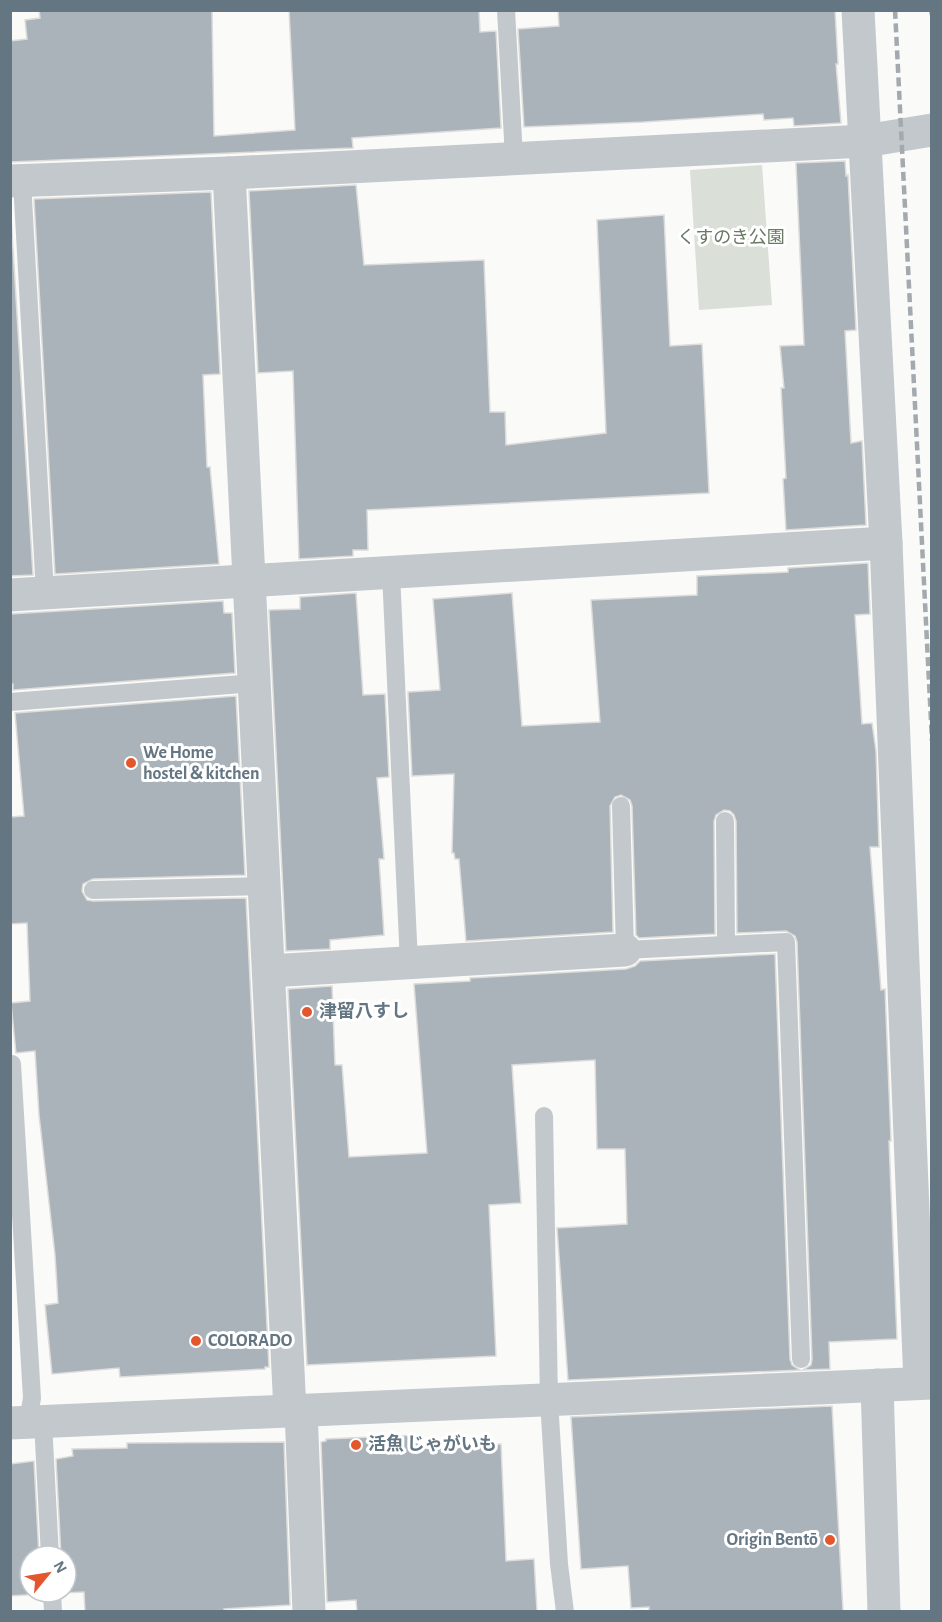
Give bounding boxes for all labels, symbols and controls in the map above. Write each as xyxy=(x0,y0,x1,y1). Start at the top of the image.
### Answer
park label: くすのき公園 xyxy=(677,228,785,247)
place label: We Home hostel＆kitchen xyxy=(143,744,260,783)
marker: We Home hostel＆kitchen xyxy=(124,756,138,770)
place label: 津留八すし xyxy=(319,1001,409,1021)
marker: 津留八すし xyxy=(300,1005,314,1019)
place label: COLORADO xyxy=(208,1332,293,1350)
marker: COLORADO xyxy=(189,1334,203,1348)
place label: 活魚 じゃがいも xyxy=(368,1433,497,1454)
marker: 活魚 じゃがいも xyxy=(349,1438,363,1452)
place label: Origin Bentō xyxy=(726,1531,818,1549)
marker: Origin Bentō xyxy=(823,1533,837,1547)
north arrow xyxy=(18,1544,78,1604)
text: N xyxy=(50,1558,70,1576)

